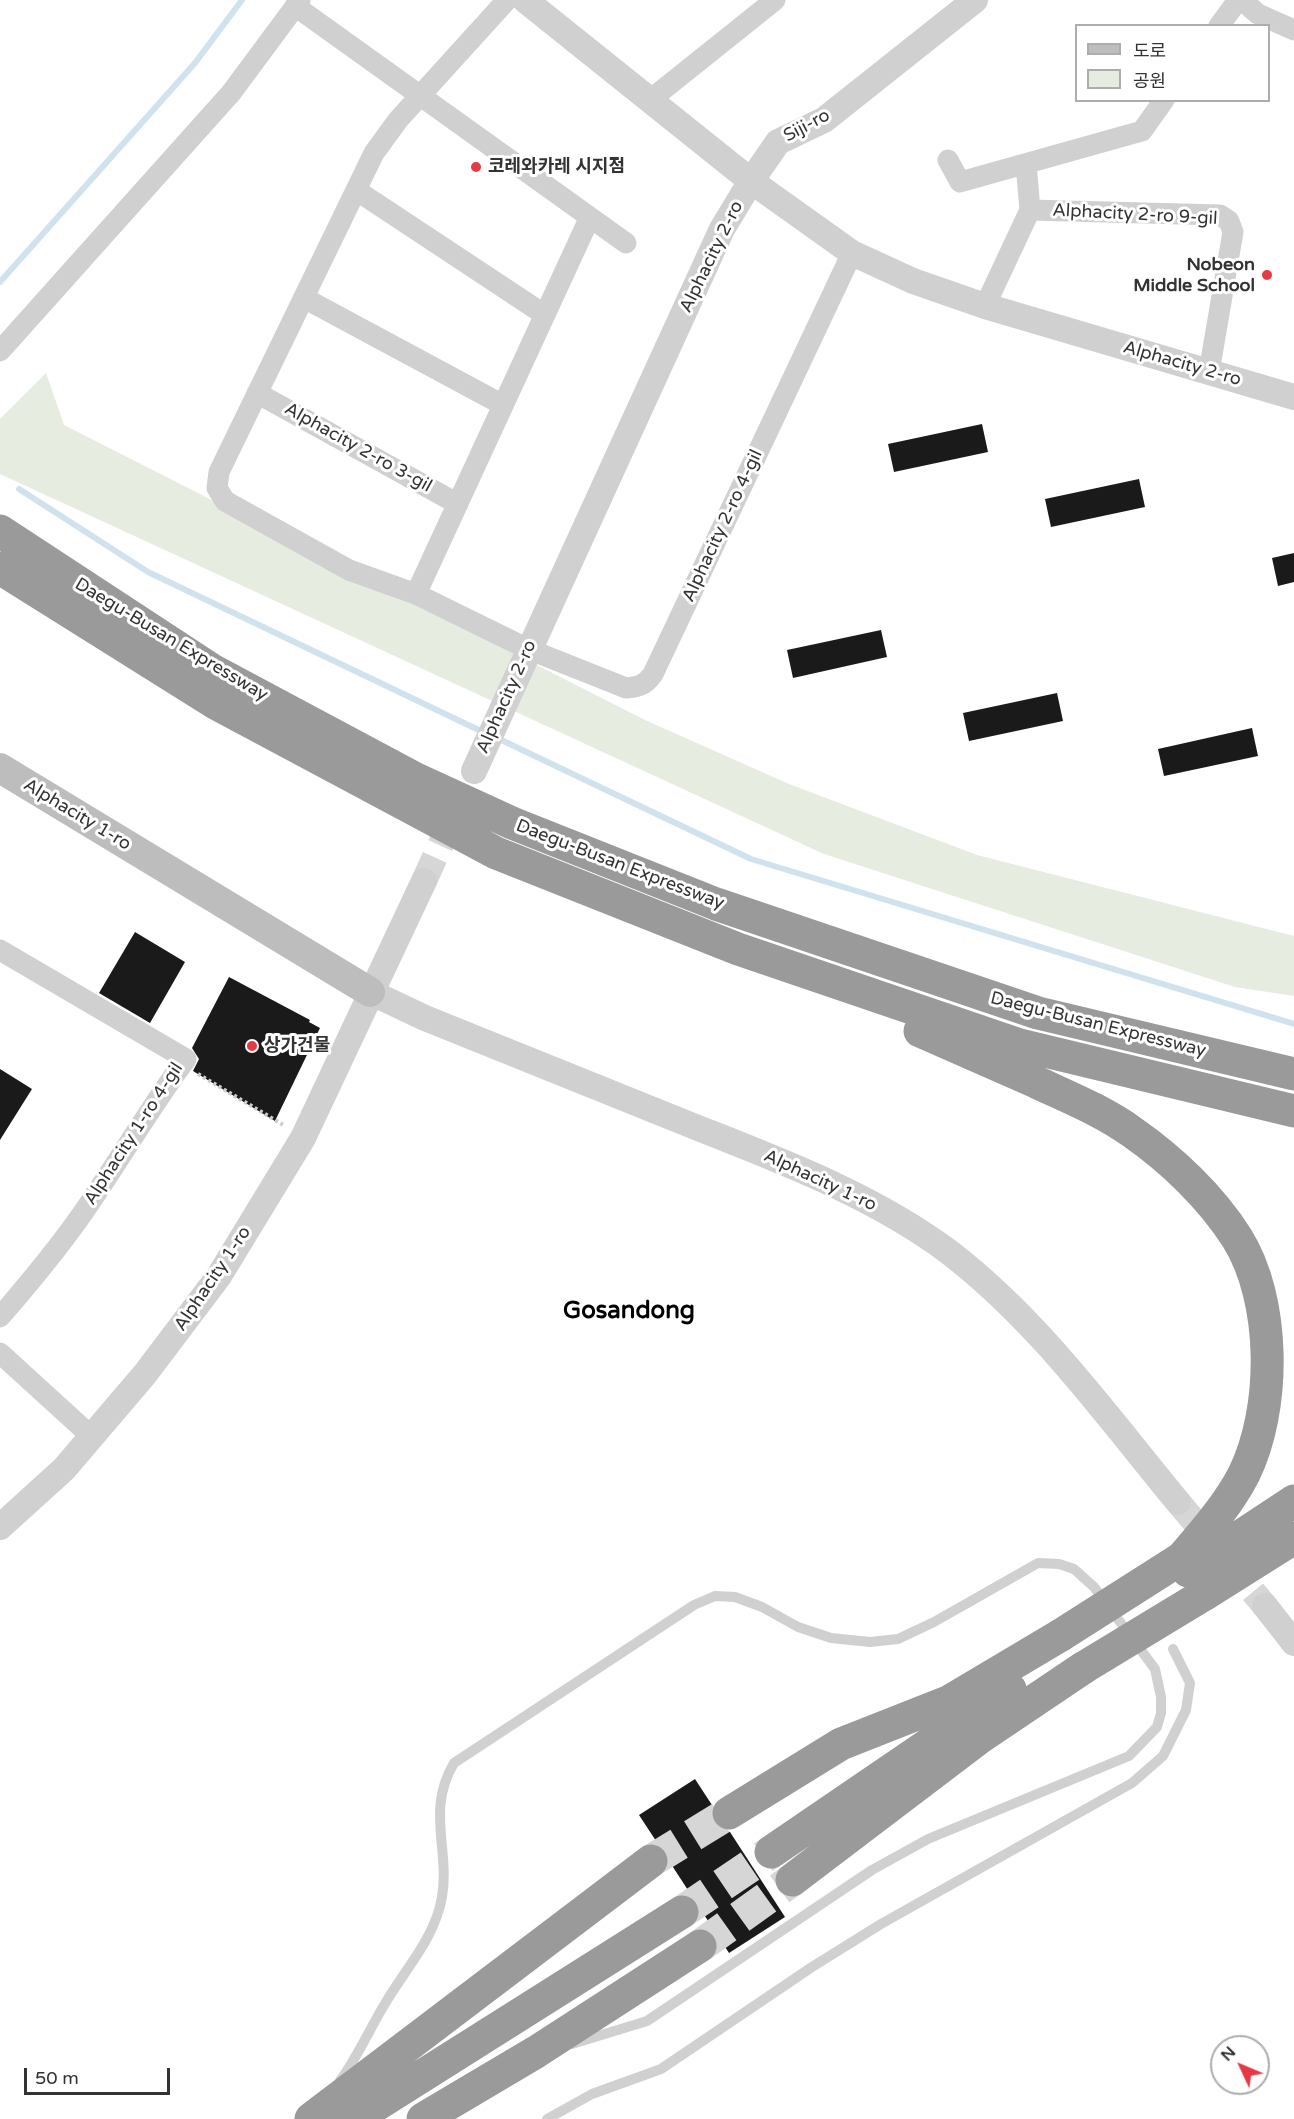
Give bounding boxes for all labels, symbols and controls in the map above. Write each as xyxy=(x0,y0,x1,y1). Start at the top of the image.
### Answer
legend xyxy=(1075,24,1270,102)
text: 도로 xyxy=(1133,40,1166,62)
text: 공원 xyxy=(1133,70,1166,92)
street label: Siji-ro xyxy=(780,105,834,147)
place label: 코레와카레 시지점 xyxy=(488,156,625,178)
marker: 코레와카레 시지점 xyxy=(469,160,483,174)
street label: Alphacity 2-ro xyxy=(676,198,748,316)
street label: Alphacity 2-ro 9-gil xyxy=(1052,200,1218,230)
place label: Nobeon Middle School xyxy=(1133,254,1255,296)
marker: Nobeon Middle School xyxy=(1260,268,1274,282)
street label: Alphacity 2-ro xyxy=(1121,337,1243,391)
street label: Alphacity 2-ro 3-gil xyxy=(280,398,436,498)
street label: Alphacity 2-ro 4-gil xyxy=(678,446,768,606)
street label: Daegu-Busan Expressway xyxy=(71,574,271,706)
street label: Alphacity 2-ro xyxy=(472,637,542,757)
street label: Alphacity 1-ro xyxy=(19,774,135,856)
street label: Daegu-Busan Expressway xyxy=(513,815,727,915)
street label: Daegu-Busan Expressway xyxy=(988,988,1208,1062)
place label: 상가건물 xyxy=(264,1035,330,1057)
marker: 상가건물 xyxy=(245,1039,259,1053)
street label: Alphacity 1-ro 4-gil xyxy=(80,1059,188,1209)
street label: Alphacity 1-ro xyxy=(760,1146,880,1216)
street label: Alphacity 1-ro xyxy=(170,1223,256,1335)
district label: Gosandong xyxy=(563,1298,695,1326)
north arrow xyxy=(1210,2035,1270,2095)
text: N xyxy=(1217,2042,1240,2065)
scale bar xyxy=(27,2056,172,2094)
text: 50 m xyxy=(35,2067,79,2089)

